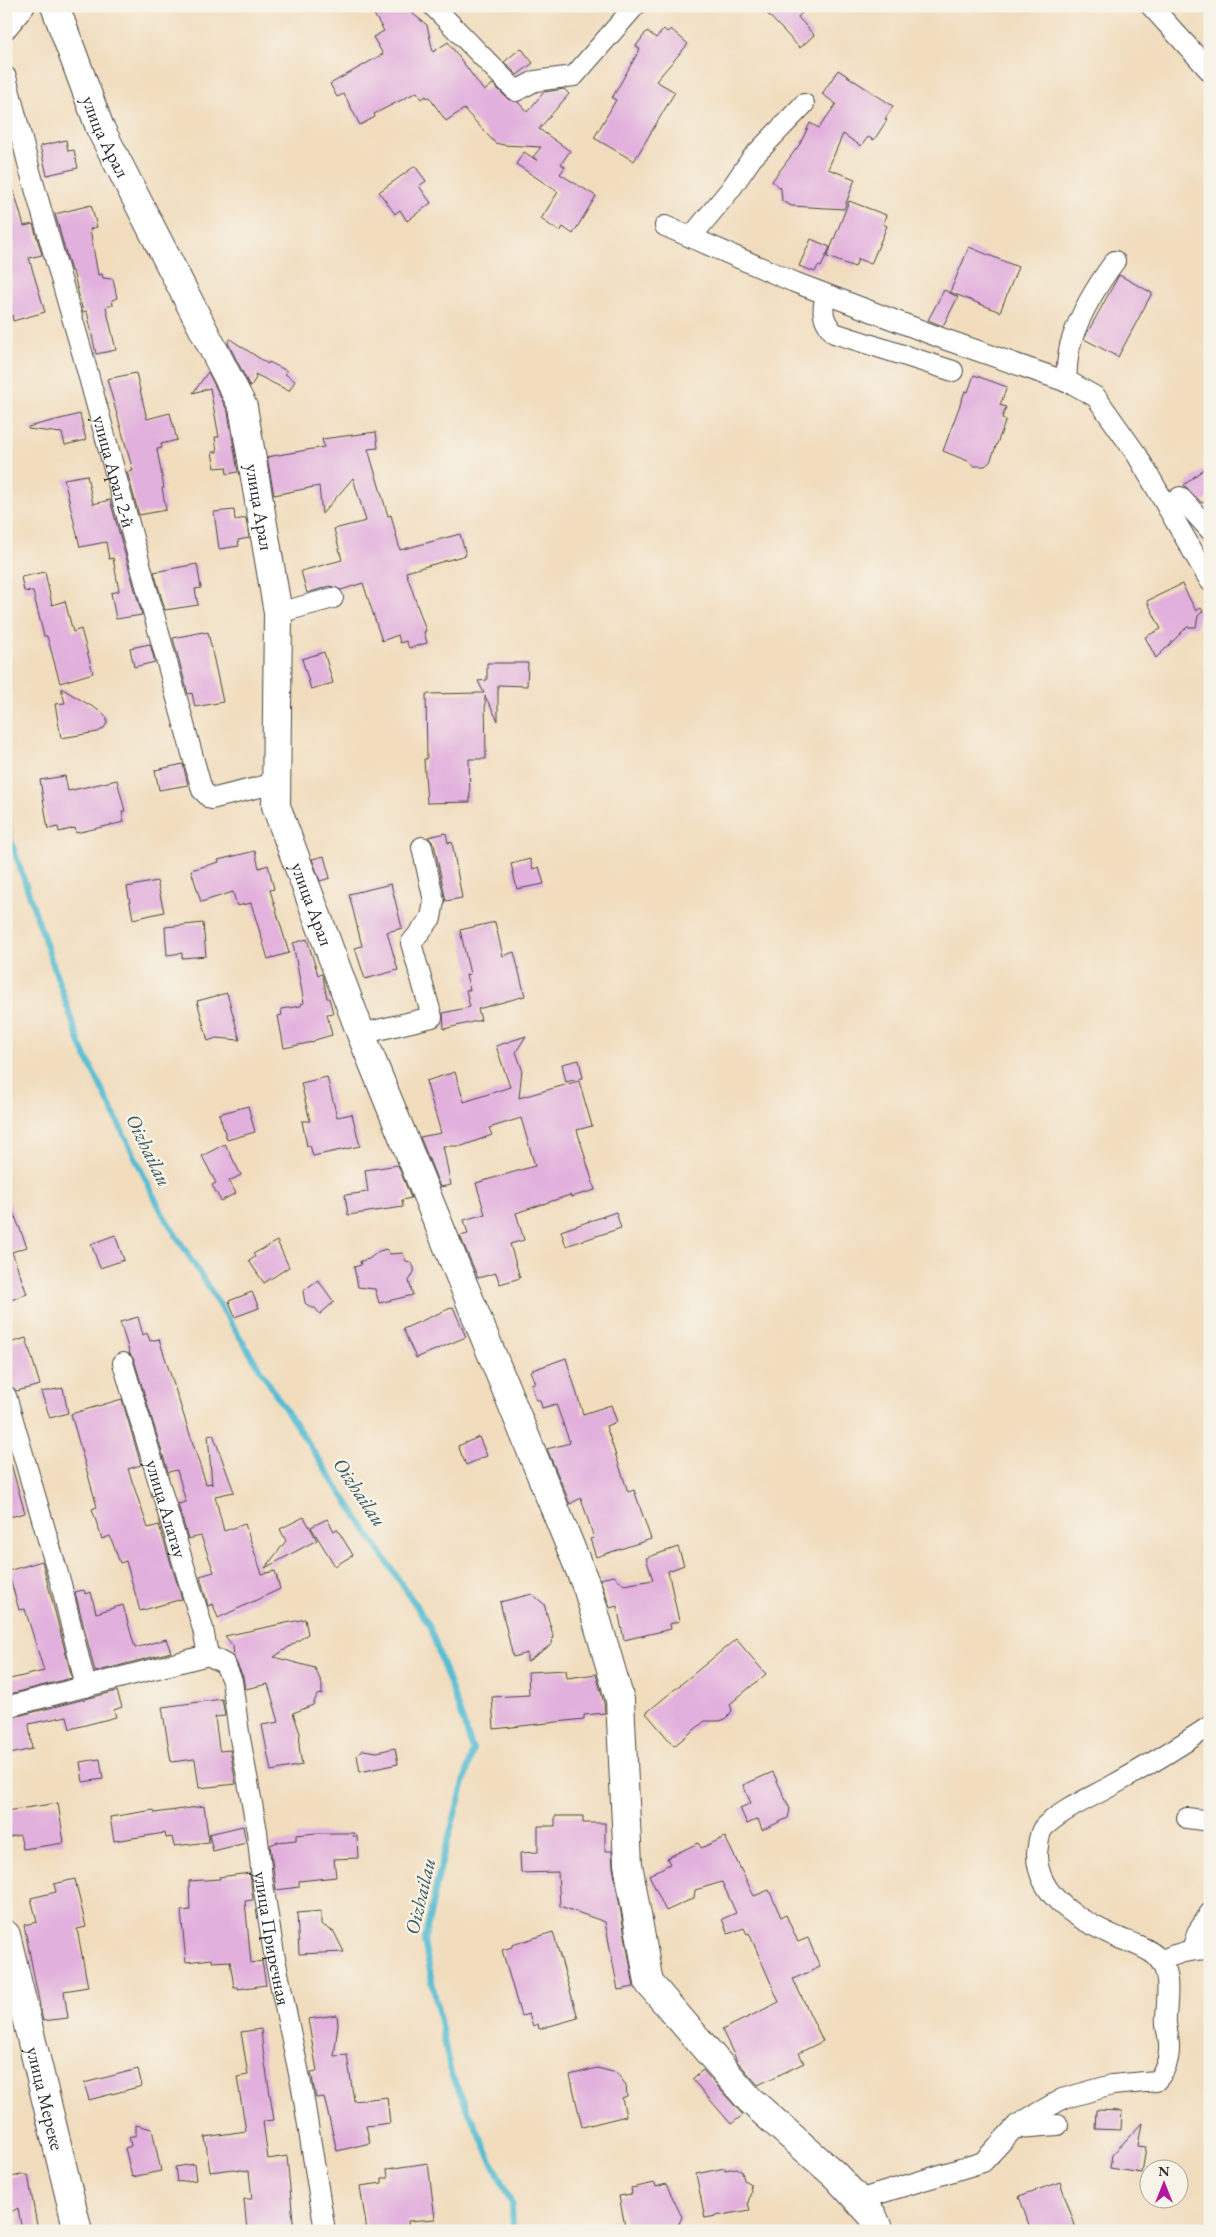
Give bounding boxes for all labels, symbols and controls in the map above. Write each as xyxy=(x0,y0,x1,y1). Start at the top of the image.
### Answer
street label: улица Арал xyxy=(77,92,136,182)
street label: улица Арал 2-й xyxy=(87,412,142,530)
street label: улица Арал xyxy=(240,462,280,552)
street label: улица Арал xyxy=(285,858,340,949)
water label: Oizhailau xyxy=(120,1109,178,1191)
water label: Oizhailau xyxy=(328,1453,392,1531)
street label: улица Алатау xyxy=(140,1456,194,1561)
water label: Oizhailau xyxy=(399,1855,441,1937)
street label: улица Приречная xyxy=(249,1870,297,2008)
street label: улица Мереке xyxy=(21,2044,70,2153)
north arrow xyxy=(1138,2160,1188,2210)
text: N xyxy=(1158,2162,1170,2180)

